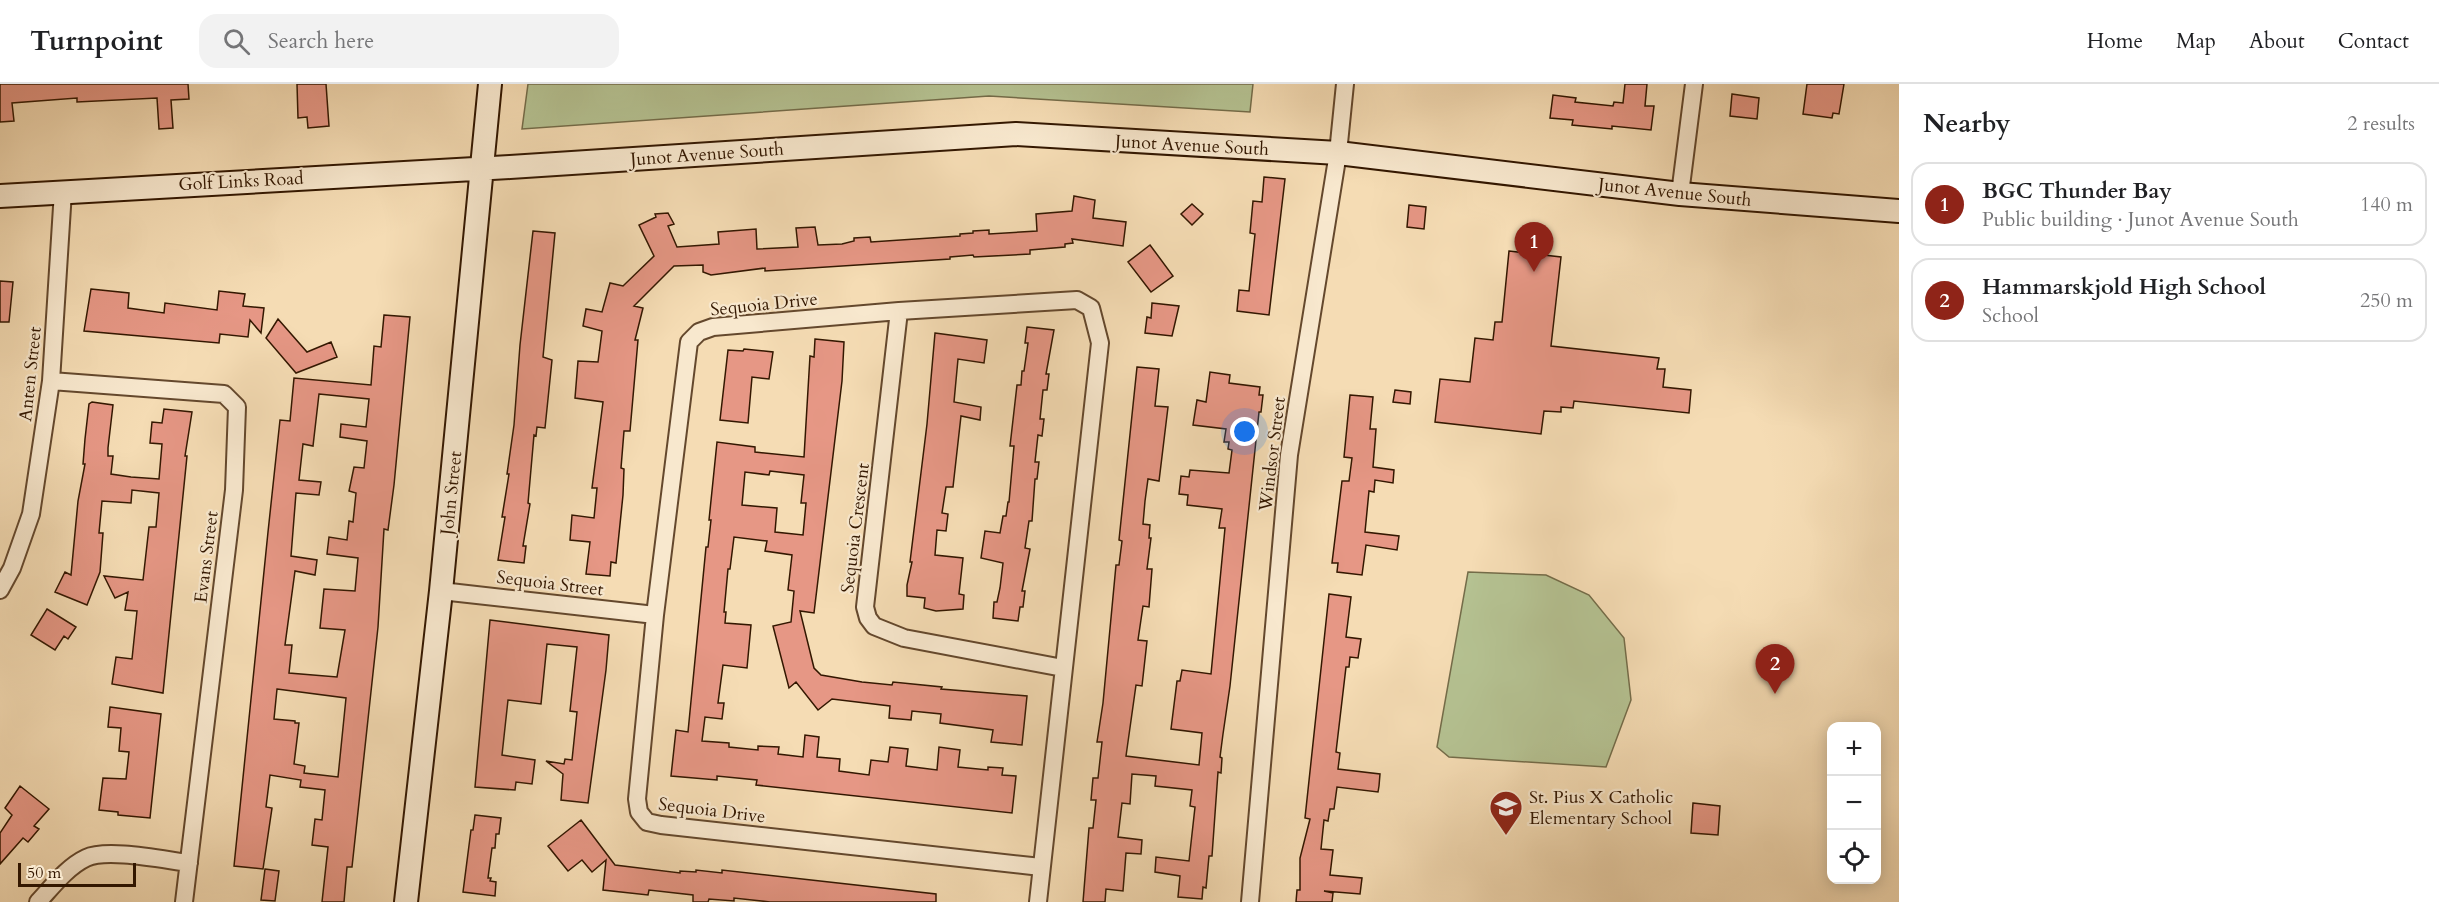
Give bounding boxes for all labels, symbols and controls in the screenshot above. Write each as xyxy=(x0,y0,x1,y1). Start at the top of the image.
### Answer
search box xyxy=(199,14,619,68)
text: Turnpoint xyxy=(30,22,163,60)
icon: search xyxy=(220,25,253,58)
text: Search here xyxy=(268,26,374,56)
text: Home xyxy=(2087,27,2143,56)
text: Map xyxy=(2176,27,2216,56)
text: About xyxy=(2249,27,2305,56)
text: Contact xyxy=(2338,27,2409,56)
text: Nearby xyxy=(1923,106,2011,141)
text: 2 results xyxy=(2347,110,2415,137)
street label: Junot Avenue South xyxy=(1112,129,1270,162)
street label: Junot Avenue South xyxy=(626,137,785,173)
street label: Golf Links Road xyxy=(178,166,305,197)
street label: Junot Avenue South xyxy=(1594,172,1753,213)
text: BGC Thunder Bay xyxy=(1982,176,2172,206)
text: 1 xyxy=(1939,191,1950,218)
text: 140 m xyxy=(2360,191,2413,218)
text: Public building · Junot Avenue South xyxy=(1982,206,2299,233)
pin: 1 xyxy=(1514,222,1553,272)
text: Hammarskjold High School xyxy=(1982,272,2266,302)
street label: Sequoia Drive xyxy=(709,286,819,323)
text: 2 xyxy=(1939,287,1950,314)
text: 250 m xyxy=(2360,287,2413,314)
text: School xyxy=(1982,302,2039,329)
street label: Anten Street xyxy=(13,325,48,423)
street label: Windsor Street xyxy=(1253,395,1292,514)
your location xyxy=(1230,417,1259,446)
street label: John Street xyxy=(434,450,468,539)
street label: Sequoia Crescent xyxy=(835,461,876,595)
street label: Evans Street xyxy=(188,509,225,604)
street label: Sequoia Street xyxy=(495,565,605,602)
pin: 2 xyxy=(1756,644,1794,694)
map controls xyxy=(1827,722,1881,884)
button: + xyxy=(1827,722,1881,776)
button: − xyxy=(1827,776,1881,830)
place label: St. Pius X Catholic Elementary School xyxy=(1529,785,1673,831)
school or university icon: St. Pius X Catholic Elementary School xyxy=(1488,789,1524,836)
street label: Sequoia Drive xyxy=(657,792,767,829)
button: locate xyxy=(1827,830,1881,884)
scale bar xyxy=(18,860,136,888)
text: 50 m xyxy=(27,862,61,884)

